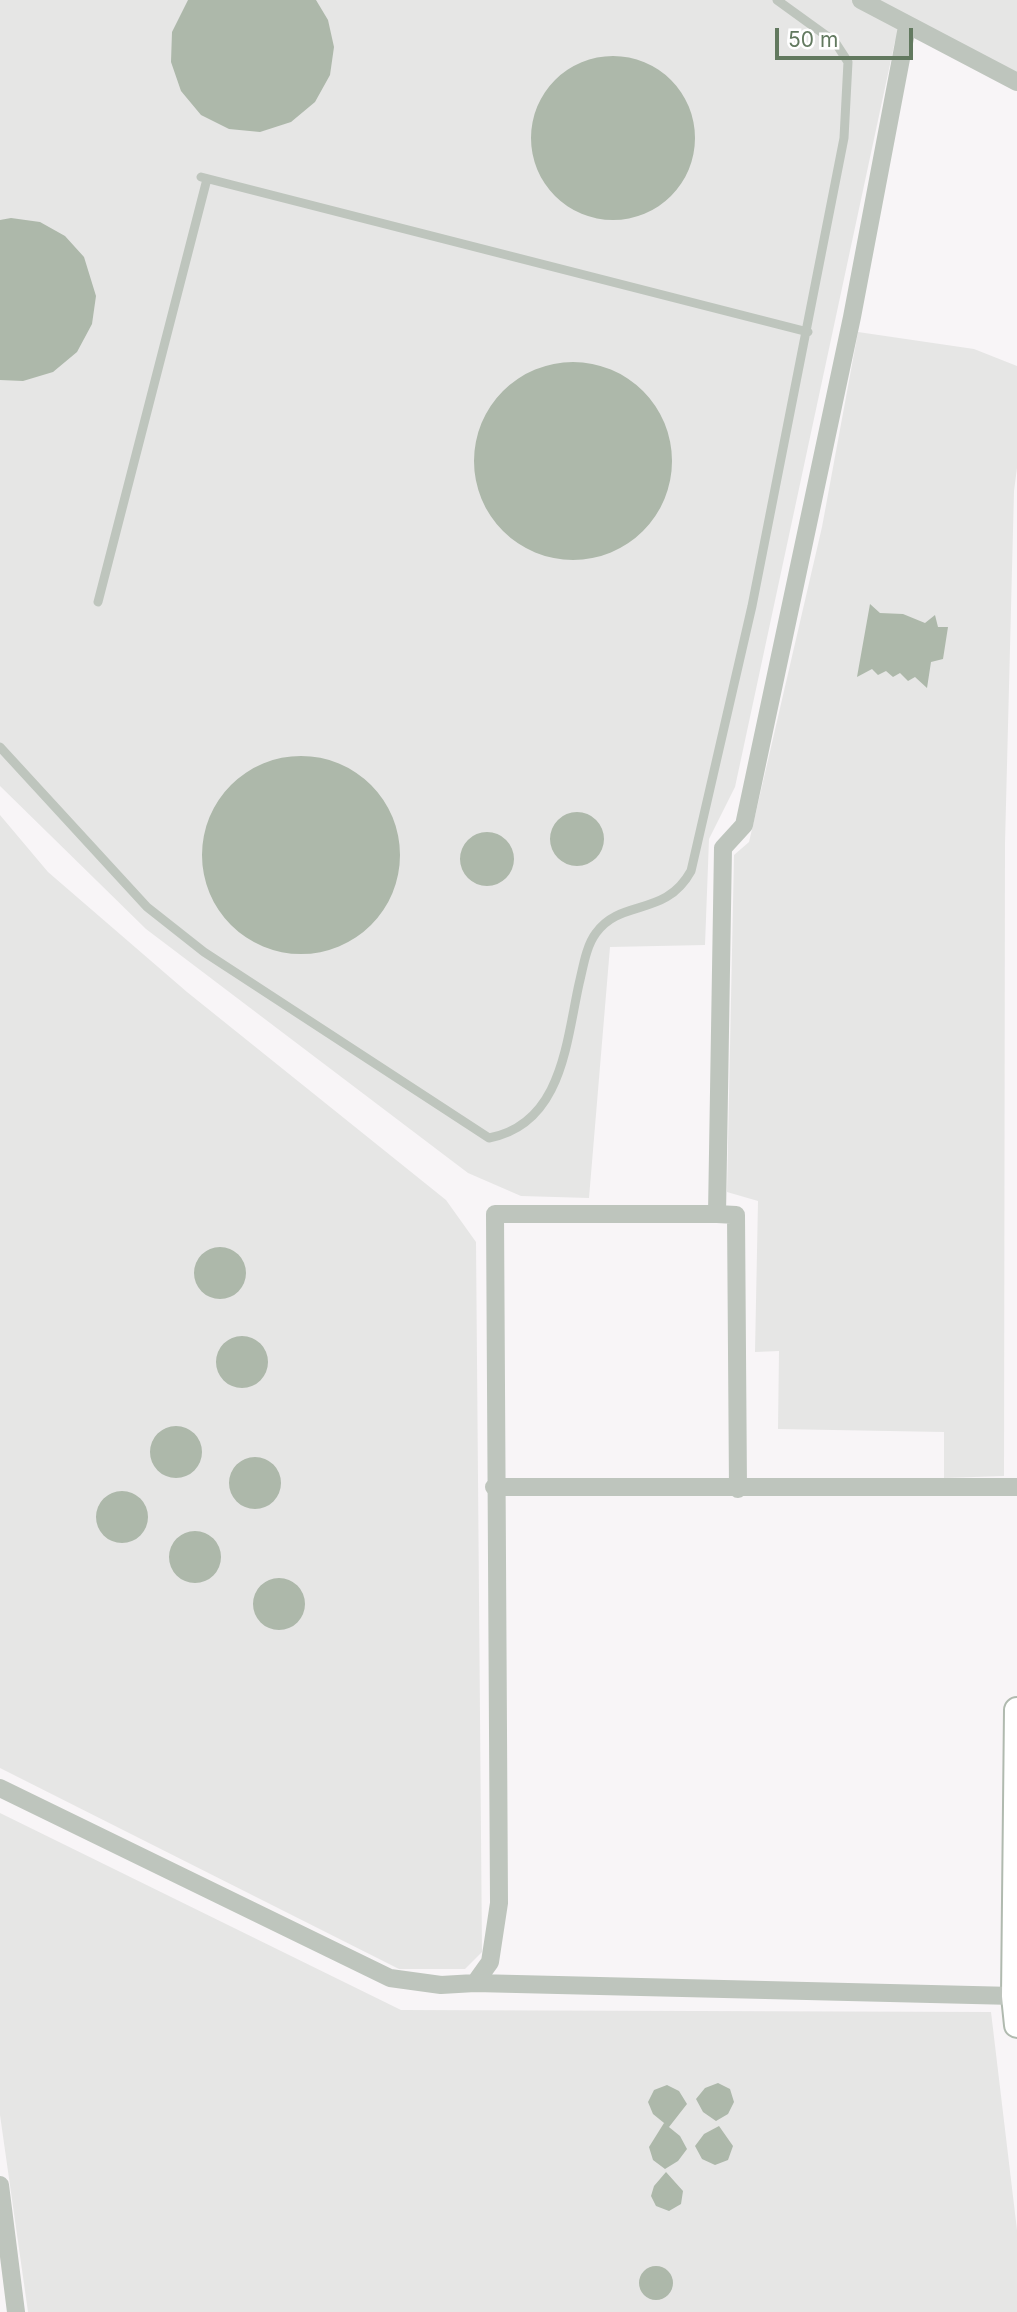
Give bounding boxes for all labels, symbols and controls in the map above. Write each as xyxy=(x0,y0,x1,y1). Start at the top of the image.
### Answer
scale bar xyxy=(779,14,917,58)
text: 50 m xyxy=(788,27,838,52)

